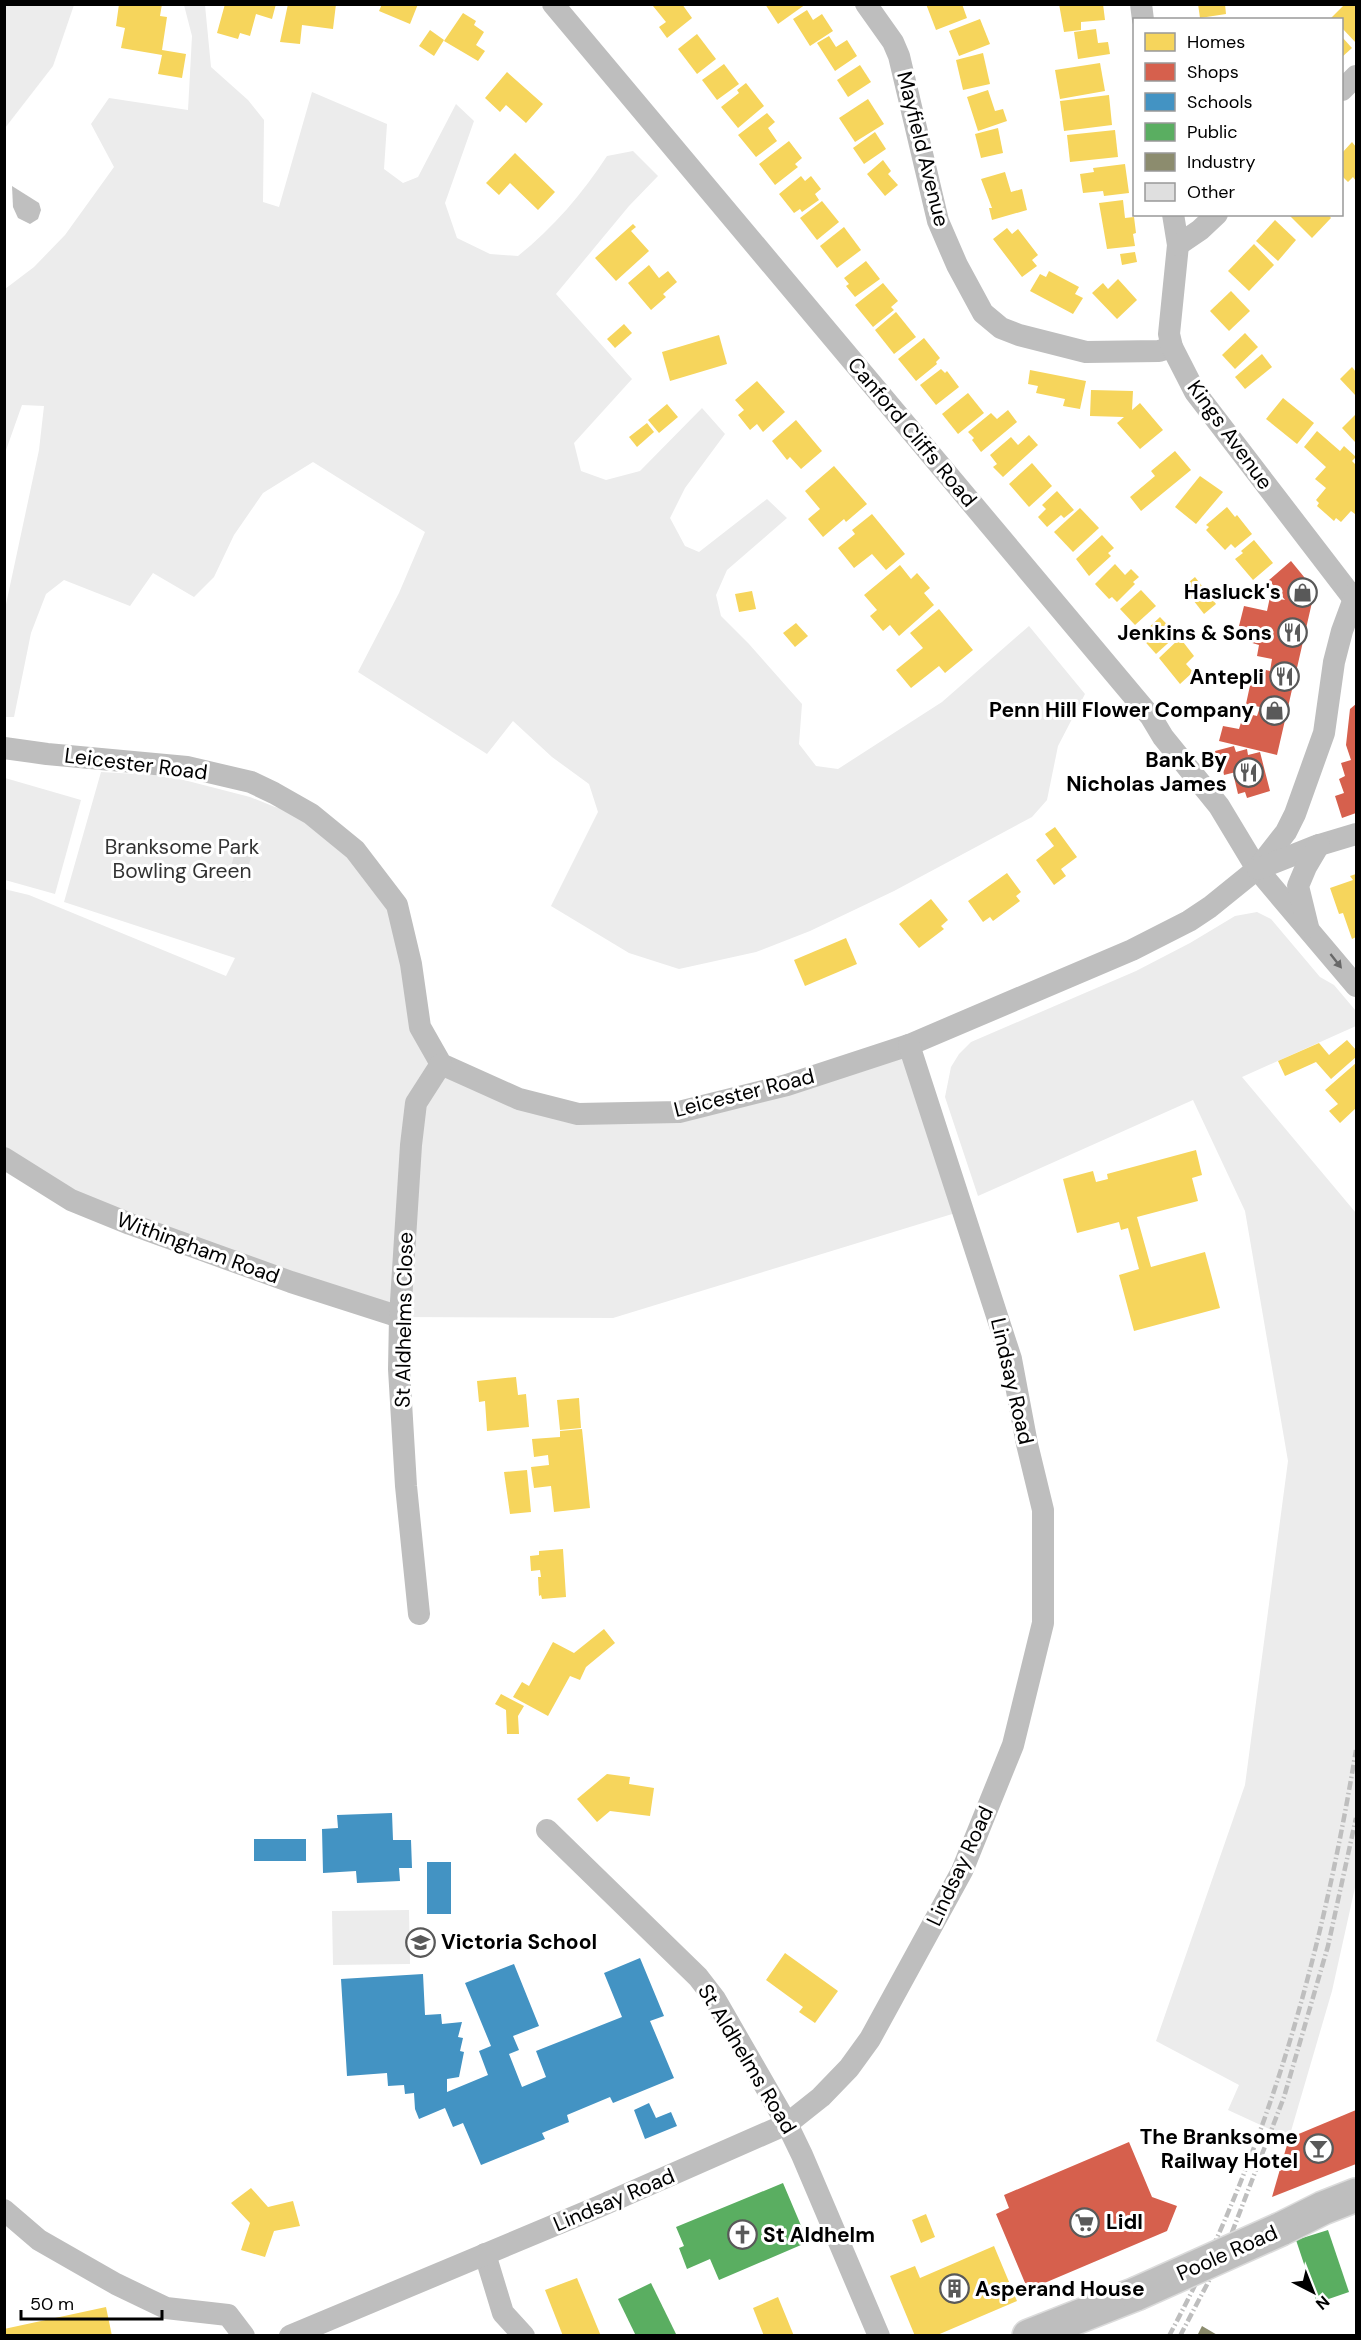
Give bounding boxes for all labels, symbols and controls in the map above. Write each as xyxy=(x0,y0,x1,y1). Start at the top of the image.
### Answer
legend xyxy=(1133,18,1343,216)
text: Homes xyxy=(1187,30,1245,54)
text: Shops xyxy=(1187,60,1239,84)
street label: Mayfield Avenue xyxy=(890,68,956,230)
text: Schools xyxy=(1187,90,1252,114)
text: Public xyxy=(1187,120,1238,144)
text: Industry xyxy=(1187,150,1256,174)
text: Other xyxy=(1187,180,1236,204)
street label: Canford Cliffs Road xyxy=(841,351,983,513)
street label: Kings Avenue xyxy=(1181,375,1279,495)
shop icon: Hasluck's xyxy=(1286,576,1318,608)
place label: Hasluck's xyxy=(1184,578,1281,606)
restaurant icon: Jenkins & Sons xyxy=(1277,617,1309,649)
place label: Jenkins & Sons xyxy=(1117,619,1272,647)
restaurant icon: Antepli xyxy=(1269,661,1301,693)
place label: Antepli xyxy=(1190,663,1264,691)
shop icon: Penn Hill Flower Company xyxy=(1259,694,1291,726)
place label: Penn Hill Flower Company xyxy=(989,696,1254,724)
street label: Leicester Road xyxy=(63,741,209,787)
place label: Bank By Nicholas James xyxy=(1066,746,1227,798)
restaurant icon: Bank By Nicholas James xyxy=(1232,756,1264,788)
park label: Branksome Park Bowling Green xyxy=(105,833,260,885)
one-way arrow xyxy=(1330,953,1343,969)
street label: Leicester Road xyxy=(671,1062,817,1124)
street label: Withingham Road xyxy=(113,1206,283,1290)
street label: St Aldhelms Close xyxy=(388,1232,420,1408)
street label: Lindsay Road xyxy=(984,1315,1040,1447)
street label: Lindsay Road xyxy=(920,1802,1000,1930)
school or university icon: Victoria School xyxy=(404,1926,436,1958)
place label: Victoria School xyxy=(441,1928,597,1956)
street label: St Aldhelms Road xyxy=(691,1979,803,2139)
place label: The Branksome Railway Hotel xyxy=(1140,2123,1298,2175)
bar icon: The Branksome Railway Hotel xyxy=(1303,2133,1335,2165)
street label: Lindsay Road xyxy=(549,2162,679,2238)
supermarket icon: Lidl xyxy=(1069,2206,1101,2238)
place label: Lidl xyxy=(1106,2208,1143,2236)
street label: Poole Road xyxy=(1172,2218,1282,2288)
church icon: St Aldhelm xyxy=(726,2219,758,2251)
place label: St Aldhelm xyxy=(763,2221,875,2249)
north arrow xyxy=(1283,2262,1343,2322)
building icon: Asperand House xyxy=(938,2273,970,2305)
place label: Asperand House xyxy=(975,2275,1145,2303)
scale bar xyxy=(21,2283,162,2321)
text: N xyxy=(1311,2291,1334,2314)
text: 50 m xyxy=(30,2292,74,2316)

